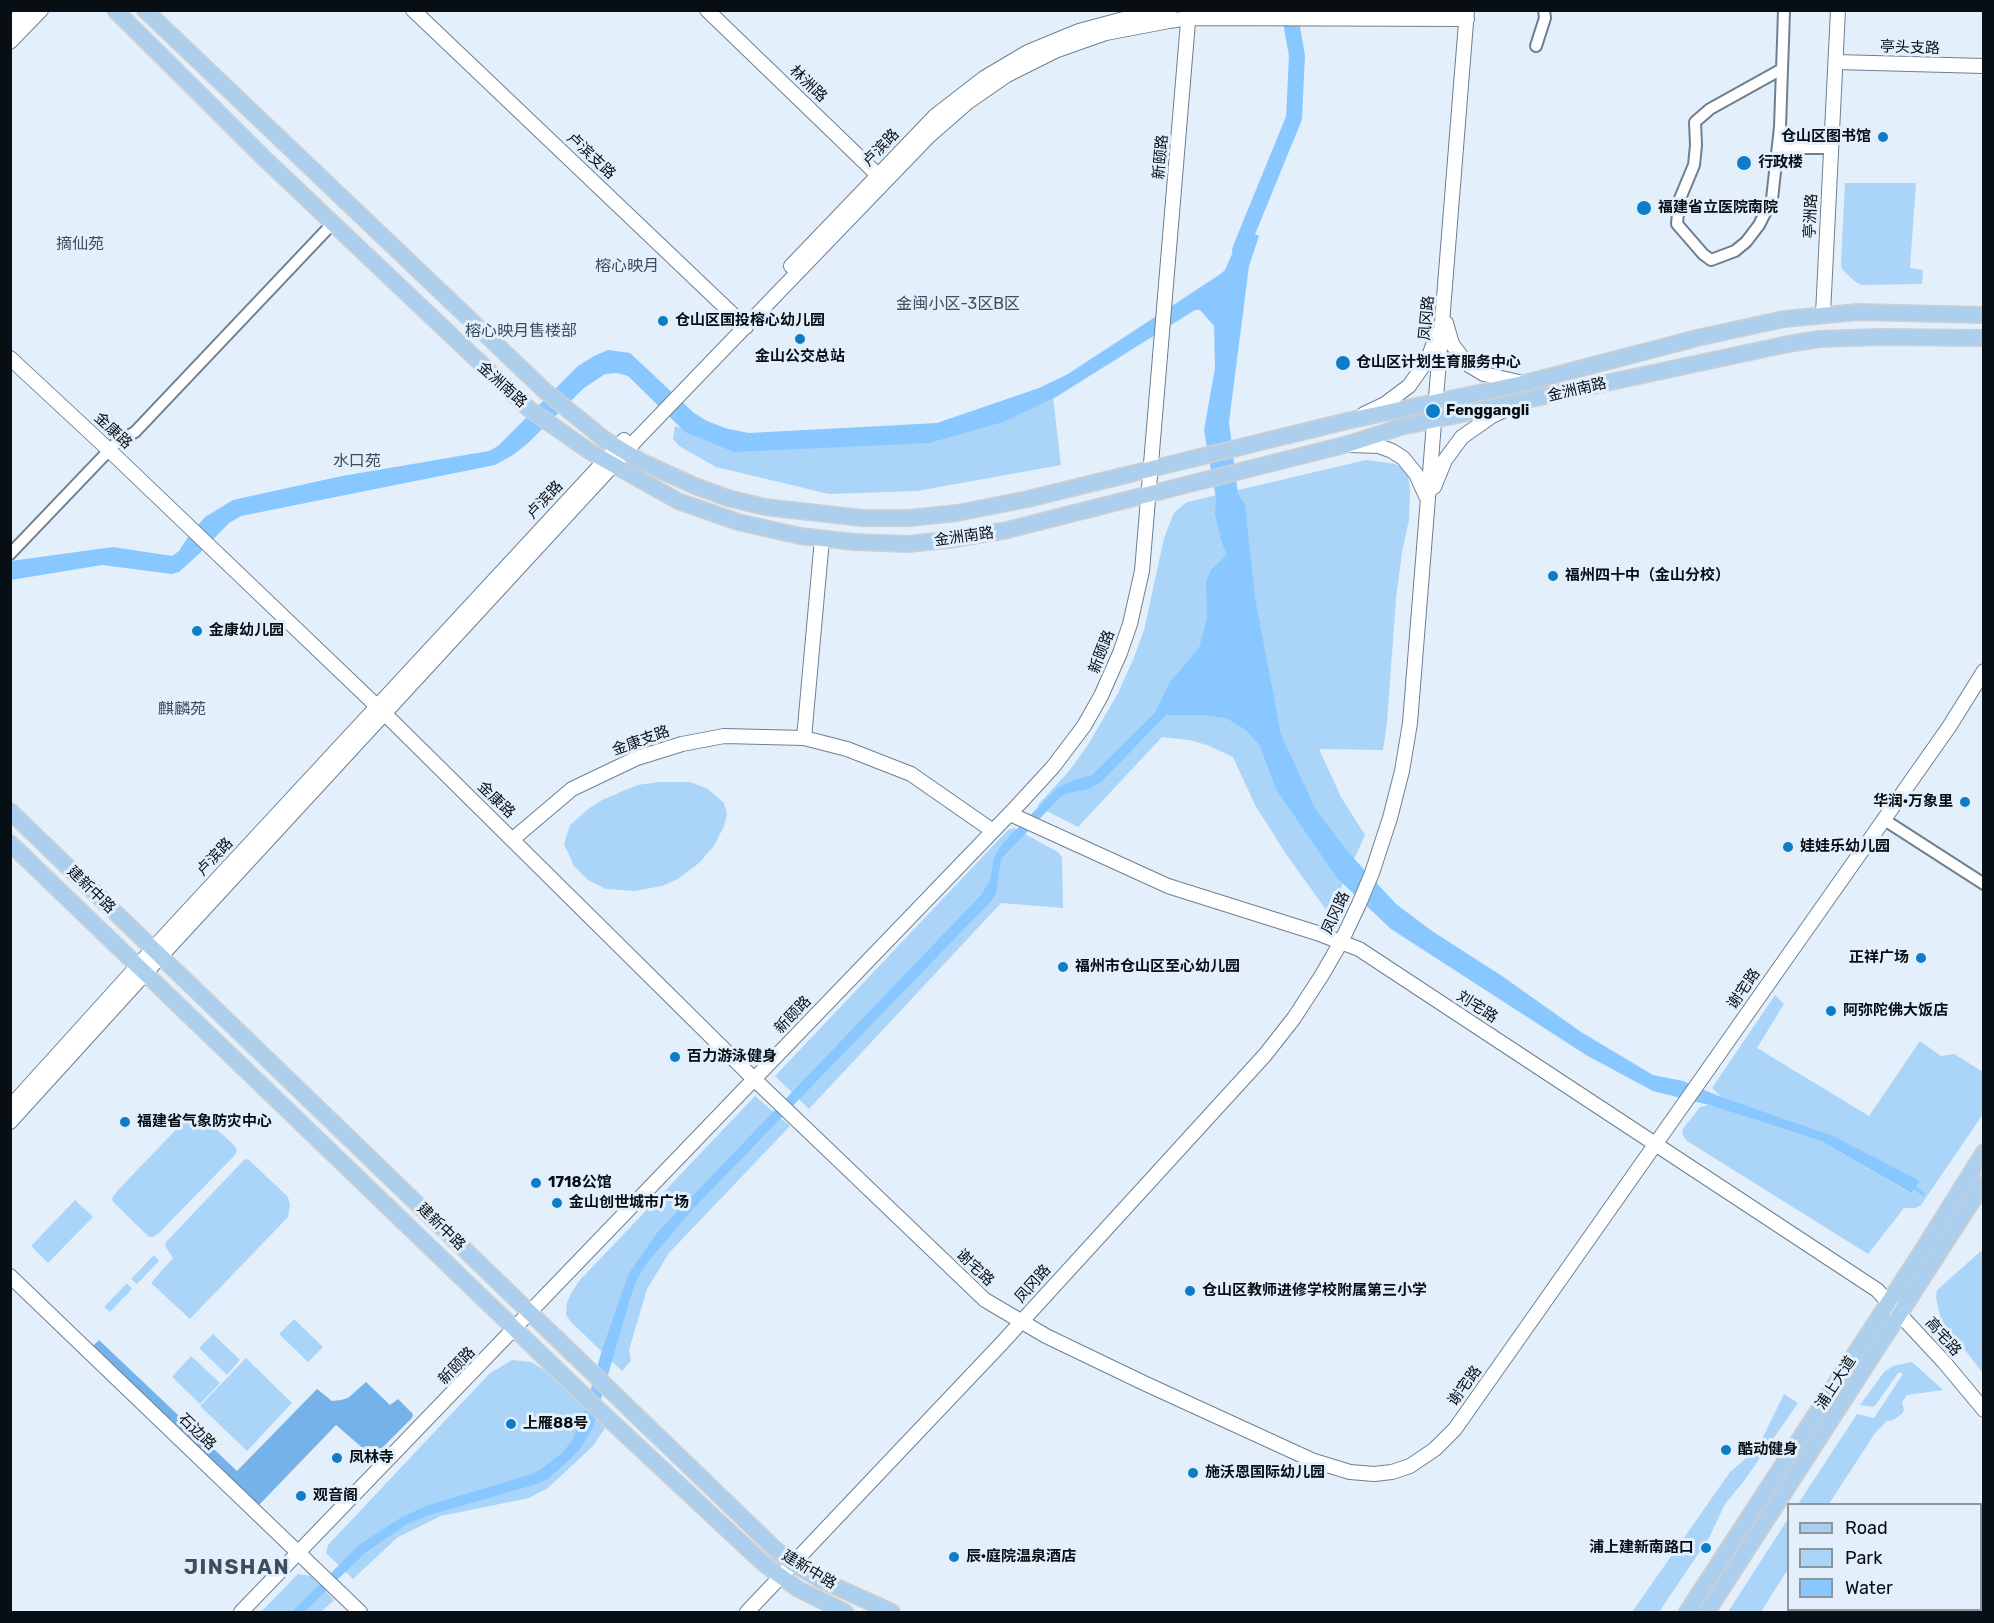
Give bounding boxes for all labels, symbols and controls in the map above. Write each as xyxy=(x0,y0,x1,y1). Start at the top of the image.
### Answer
street label: 亭头支路 xyxy=(1880,38,1940,58)
street label: 林洲路 xyxy=(786,62,830,106)
street label: 卢滨路 xyxy=(859,126,903,170)
place label: 仓山区图书馆 xyxy=(1781,128,1871,146)
street label: 卢滨支路 xyxy=(563,129,619,183)
marker: 仓山区图书馆 xyxy=(1876,130,1890,144)
street label: 新颐路 xyxy=(1150,134,1172,180)
marker: 行政楼 xyxy=(1735,154,1753,172)
place label: 行政楼 xyxy=(1758,154,1803,172)
street label: 亭洲路 xyxy=(1801,193,1821,239)
marker: 福建省立医院南院 xyxy=(1635,199,1653,217)
place label: 福建省立医院南院 xyxy=(1658,199,1778,217)
district label: 摘仙苑 xyxy=(56,234,104,254)
district label: 榕心映月 xyxy=(595,256,659,276)
district label: 金闽小区-3区B区 xyxy=(896,294,1020,314)
street label: 凤冈路 xyxy=(1416,295,1438,341)
place label: 仓山区国投榕心幼儿园 xyxy=(675,312,825,330)
marker: 仓山区国投榕心幼儿园 xyxy=(656,314,670,328)
district label: 榕心映月售楼部 xyxy=(465,321,577,341)
marker: 金山公交总站 xyxy=(793,332,807,346)
place label: 金山公交总站 xyxy=(755,348,845,366)
marker: 仓山区计划生育服务中心 xyxy=(1334,354,1352,372)
place label: 仓山区计划生育服务中心 xyxy=(1356,354,1521,372)
street label: 金洲南路 xyxy=(474,358,530,412)
street label: 金洲南路 xyxy=(1546,374,1608,406)
marker: Fenggangli xyxy=(1424,402,1442,420)
place label: Fenggangli xyxy=(1446,402,1529,420)
street label: 金康路 xyxy=(90,409,136,453)
district label: 水口苑 xyxy=(333,451,381,471)
street label: 卢滨路 xyxy=(523,477,567,523)
street label: 金洲南路 xyxy=(933,524,995,550)
place label: 福州四十中（金山分校） xyxy=(1565,567,1730,585)
marker: 福州四十中（金山分校） xyxy=(1546,569,1560,583)
place label: 金康幼儿园 xyxy=(209,622,284,640)
marker: 金康幼儿园 xyxy=(190,624,204,638)
street label: 新颐路 xyxy=(1086,628,1118,676)
district label: 麒麟苑 xyxy=(158,699,206,719)
street label: 金康支路 xyxy=(610,722,672,760)
street label: 金康路 xyxy=(474,778,518,822)
place label: 华润·万象里 xyxy=(1873,793,1953,811)
marker: 华润·万象里 xyxy=(1958,795,1972,809)
street label: 卢滨路 xyxy=(193,834,237,880)
place label: 娃娃乐幼儿园 xyxy=(1800,838,1890,856)
marker: 娃娃乐幼儿园 xyxy=(1781,840,1795,854)
street label: 建新中路 xyxy=(63,863,119,917)
street label: 凤冈路 xyxy=(1318,889,1354,937)
place label: 正祥广场 xyxy=(1849,949,1909,967)
marker: 正祥广场 xyxy=(1914,951,1928,965)
place label: 福州市仓山区至心幼儿园 xyxy=(1075,958,1240,976)
marker: 福州市仓山区至心幼儿园 xyxy=(1056,960,1070,974)
street label: 谢宅路 xyxy=(1724,965,1764,1013)
street label: 刘宅路 xyxy=(1453,987,1501,1027)
street label: 新颐路 xyxy=(771,993,815,1037)
place label: 阿弥陀佛大饭店 xyxy=(1843,1002,1948,1020)
marker: 阿弥陀佛大饭店 xyxy=(1824,1004,1838,1018)
place label: 百力游泳健身 xyxy=(687,1048,777,1066)
marker: 百力游泳健身 xyxy=(668,1050,682,1064)
place label: 福建省气象防灾中心 xyxy=(137,1113,272,1131)
marker: 福建省气象防灾中心 xyxy=(118,1115,132,1129)
place label: 1718公馆 xyxy=(548,1174,612,1192)
marker: 1718公馆 xyxy=(529,1176,543,1190)
place label: 金山创世城市广场 xyxy=(569,1194,689,1212)
marker: 金山创世城市广场 xyxy=(550,1196,564,1210)
street label: 建新中路 xyxy=(413,1200,469,1254)
street label: 谢宅路 xyxy=(953,1246,997,1290)
street label: 凤冈路 xyxy=(1011,1261,1055,1307)
place label: 仓山区教师进修学校附属第三小学 xyxy=(1202,1282,1427,1300)
marker: 仓山区教师进修学校附属第三小学 xyxy=(1183,1284,1197,1298)
street label: 高宅路 xyxy=(1921,1314,1965,1360)
street label: 新颐路 xyxy=(435,1344,479,1388)
street label: 浦上大道 xyxy=(1812,1353,1860,1413)
street label: 谢宅路 xyxy=(1444,1363,1486,1409)
street label: 石边路 xyxy=(175,1410,219,1454)
place label: 上雁88号 xyxy=(523,1415,588,1433)
marker: 上雁88号 xyxy=(504,1417,518,1431)
place label: 酷动健身 xyxy=(1738,1441,1798,1459)
marker: 酷动健身 xyxy=(1719,1443,1733,1457)
place label: 凤林寺 xyxy=(349,1449,394,1467)
marker: 凤林寺 xyxy=(330,1451,344,1465)
place label: 施沃恩国际幼儿园 xyxy=(1205,1464,1325,1482)
marker: 施沃恩国际幼儿园 xyxy=(1186,1466,1200,1480)
place label: 观音阁 xyxy=(313,1487,358,1505)
marker: 观音阁 xyxy=(294,1489,308,1503)
legend xyxy=(1787,1503,1982,1611)
text: Road xyxy=(1845,1517,1888,1539)
place label: 浦上建新南路口 xyxy=(1589,1539,1694,1557)
marker: 浦上建新南路口 xyxy=(1699,1541,1713,1555)
street label: 建新中路 xyxy=(779,1547,839,1593)
text: Park xyxy=(1845,1547,1882,1569)
place label: 辰·庭院温泉酒店 xyxy=(966,1548,1076,1566)
marker: 辰·庭院温泉酒店 xyxy=(947,1550,961,1564)
district label: JINSHAN xyxy=(184,1555,290,1581)
text: Water xyxy=(1845,1577,1893,1599)

